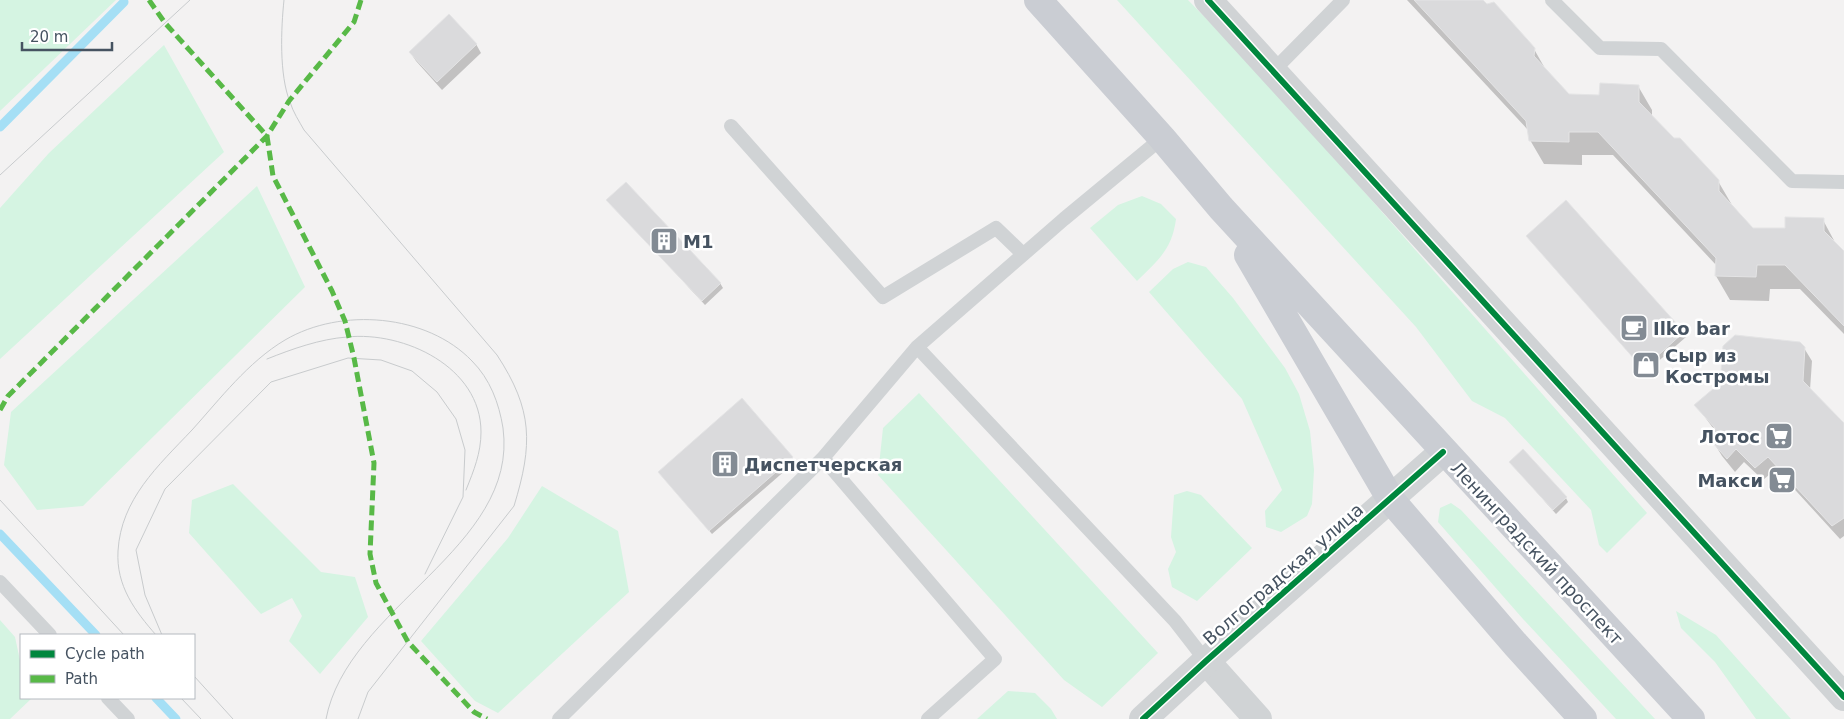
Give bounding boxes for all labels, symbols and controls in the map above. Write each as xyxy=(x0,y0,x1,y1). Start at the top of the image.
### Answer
scale bar xyxy=(22,20,112,52)
text: 20 m xyxy=(30,28,68,46)
building icon: М1 xyxy=(649,226,679,256)
place label: М1 xyxy=(683,231,713,252)
cafe icon: Ilko bar xyxy=(1619,313,1649,343)
place label: Ilko bar xyxy=(1653,318,1730,339)
place label: Сыр из Костромы xyxy=(1665,345,1769,387)
shop icon: Сыр из Костромы xyxy=(1631,350,1661,380)
supermarket icon: Лотос xyxy=(1764,421,1794,451)
place label: Лотос xyxy=(1699,426,1760,447)
building icon: Диспетчерская xyxy=(710,449,740,479)
place label: Диспетчерская xyxy=(744,454,902,475)
street label: Ленинградский проспект xyxy=(1447,457,1627,649)
supermarket icon: Макси xyxy=(1767,465,1797,495)
place label: Макси xyxy=(1697,470,1763,491)
street label: Волгоградская улица xyxy=(1199,499,1367,649)
legend xyxy=(20,634,195,699)
text: Cycle path xyxy=(65,645,145,663)
text: Path xyxy=(65,670,98,688)

